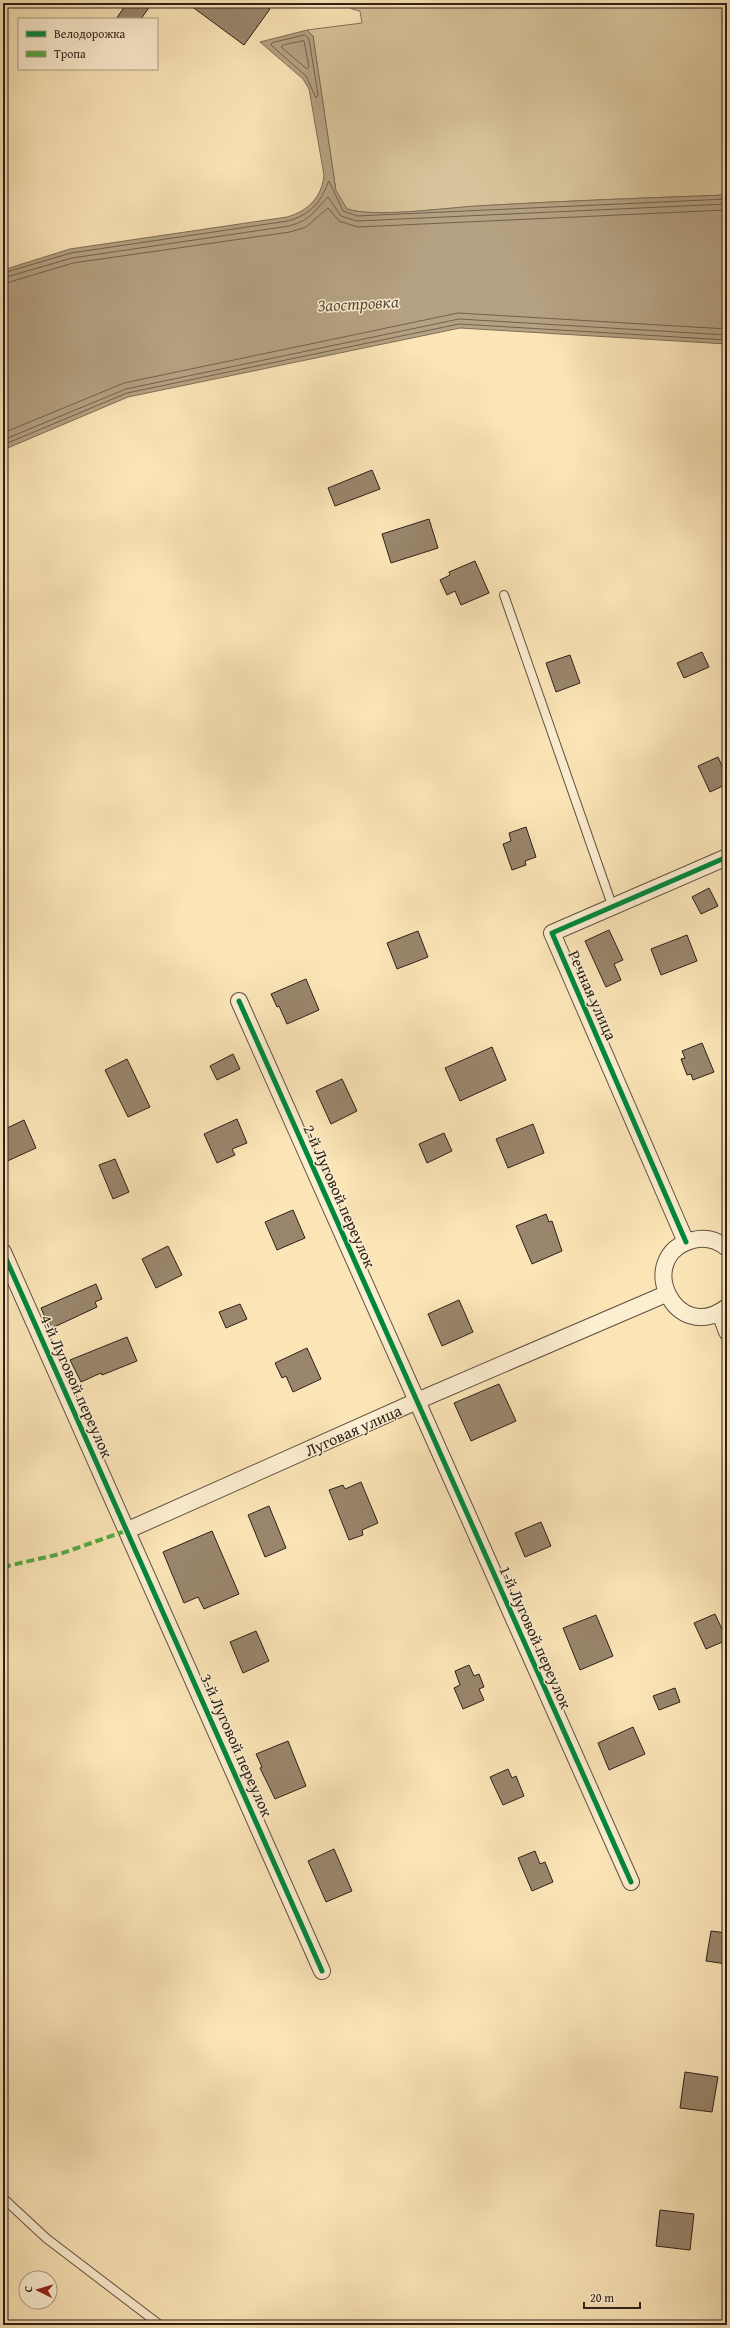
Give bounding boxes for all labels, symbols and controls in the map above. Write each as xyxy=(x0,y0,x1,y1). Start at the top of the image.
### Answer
legend xyxy=(18,18,158,70)
text: Велодорожка xyxy=(54,25,125,42)
text: Тропа xyxy=(54,45,86,62)
water label: Заостровка xyxy=(317,288,399,318)
street label: Речная улица xyxy=(562,946,624,1044)
street label: 2-й Луговой переулок xyxy=(298,1120,383,1272)
street label: 4-й Луговой переулок xyxy=(35,1310,120,1462)
street label: Луговая улица xyxy=(301,1398,405,1462)
street label: 1-й Луговой переулок xyxy=(494,1561,579,1713)
street label: 3-й Луговой переулок xyxy=(195,1669,280,1821)
north arrow xyxy=(18,2270,58,2310)
scale bar xyxy=(584,2284,640,2310)
text: С xyxy=(20,2285,36,2293)
text: 20 m xyxy=(590,2289,614,2306)

